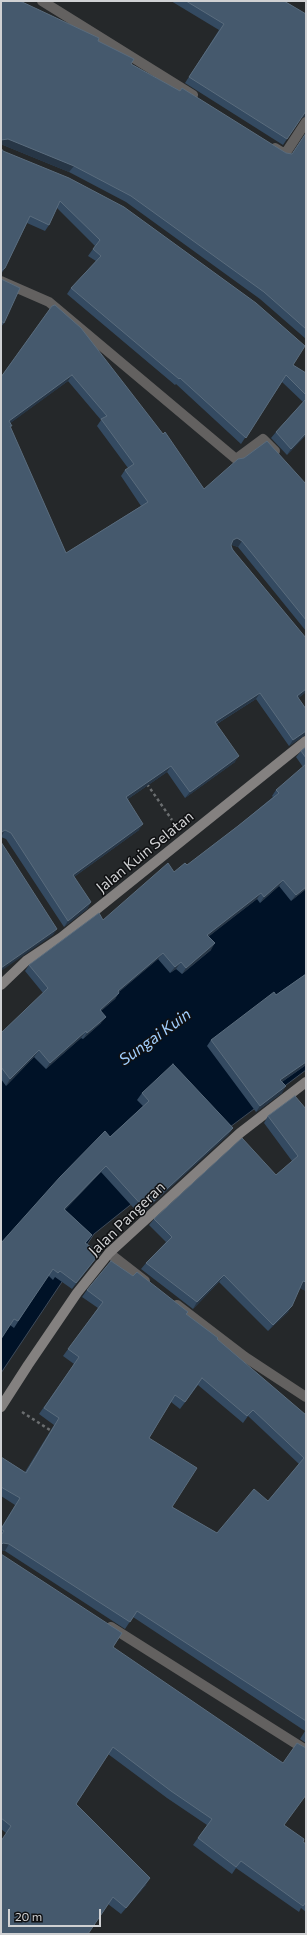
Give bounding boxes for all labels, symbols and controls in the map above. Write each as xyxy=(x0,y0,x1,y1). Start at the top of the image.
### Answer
street label: Jalan Kuin Selatan xyxy=(93,807,197,897)
water label: Sungai Kuin xyxy=(115,1004,195,1070)
street label: Jalan Pangeran xyxy=(85,1178,169,1260)
scale bar xyxy=(10,1901,103,1927)
text: 20 m xyxy=(15,1909,42,1923)

